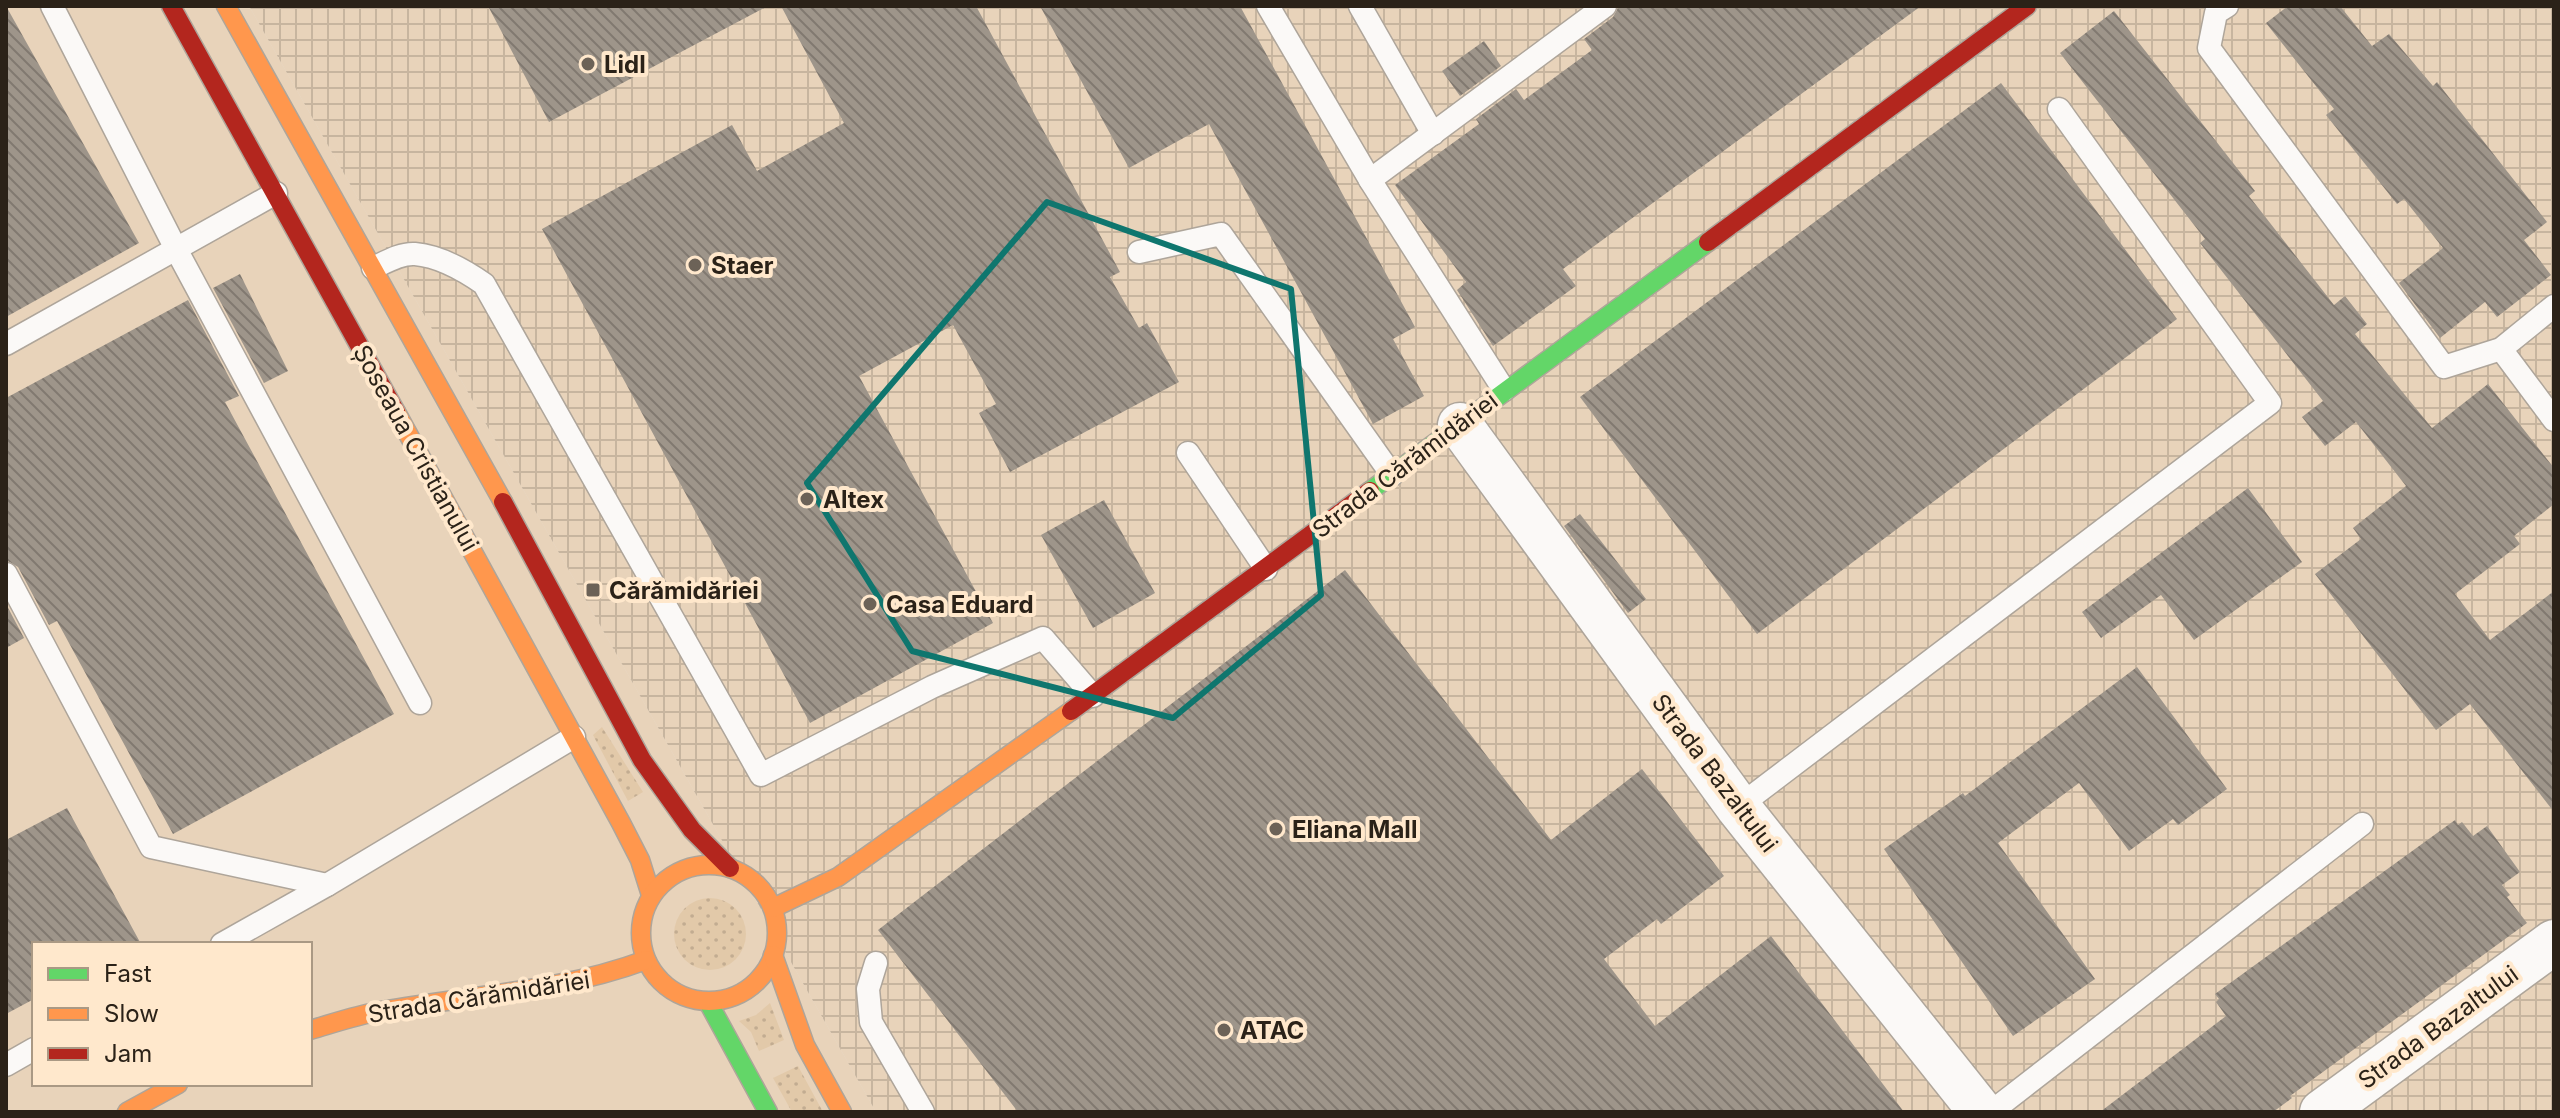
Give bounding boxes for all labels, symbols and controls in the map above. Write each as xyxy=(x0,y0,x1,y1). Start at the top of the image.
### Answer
place label: Lidl xyxy=(604,50,646,79)
marker: Lidl xyxy=(579,55,597,73)
place label: Staer xyxy=(711,251,774,280)
marker: Staer xyxy=(686,256,704,274)
street label: Șoseaua Cristianului xyxy=(347,340,485,556)
street label: Strada Cărămidăriei xyxy=(1307,386,1503,544)
place label: Altex xyxy=(823,485,884,514)
marker: Altex xyxy=(798,490,816,508)
place label: Cărămidăriei xyxy=(609,576,759,605)
marker: Cărămidăriei xyxy=(584,581,602,599)
place label: Casa Eduard xyxy=(886,590,1034,619)
marker: Casa Eduard xyxy=(861,595,879,613)
street label: Strada Bazaltului xyxy=(1646,688,1784,858)
place label: Eliana Mall xyxy=(1292,815,1417,844)
marker: Eliana Mall xyxy=(1267,820,1285,838)
legend xyxy=(32,942,312,1086)
text: Fast xyxy=(104,959,152,988)
street label: Strada Bazaltului xyxy=(2352,959,2524,1095)
street label: Strada Cărămidăriei xyxy=(366,965,592,1029)
text: Slow xyxy=(104,999,159,1028)
place label: ATAC xyxy=(1240,1016,1304,1045)
marker: ATAC xyxy=(1215,1021,1233,1039)
text: Jam xyxy=(104,1039,152,1068)

